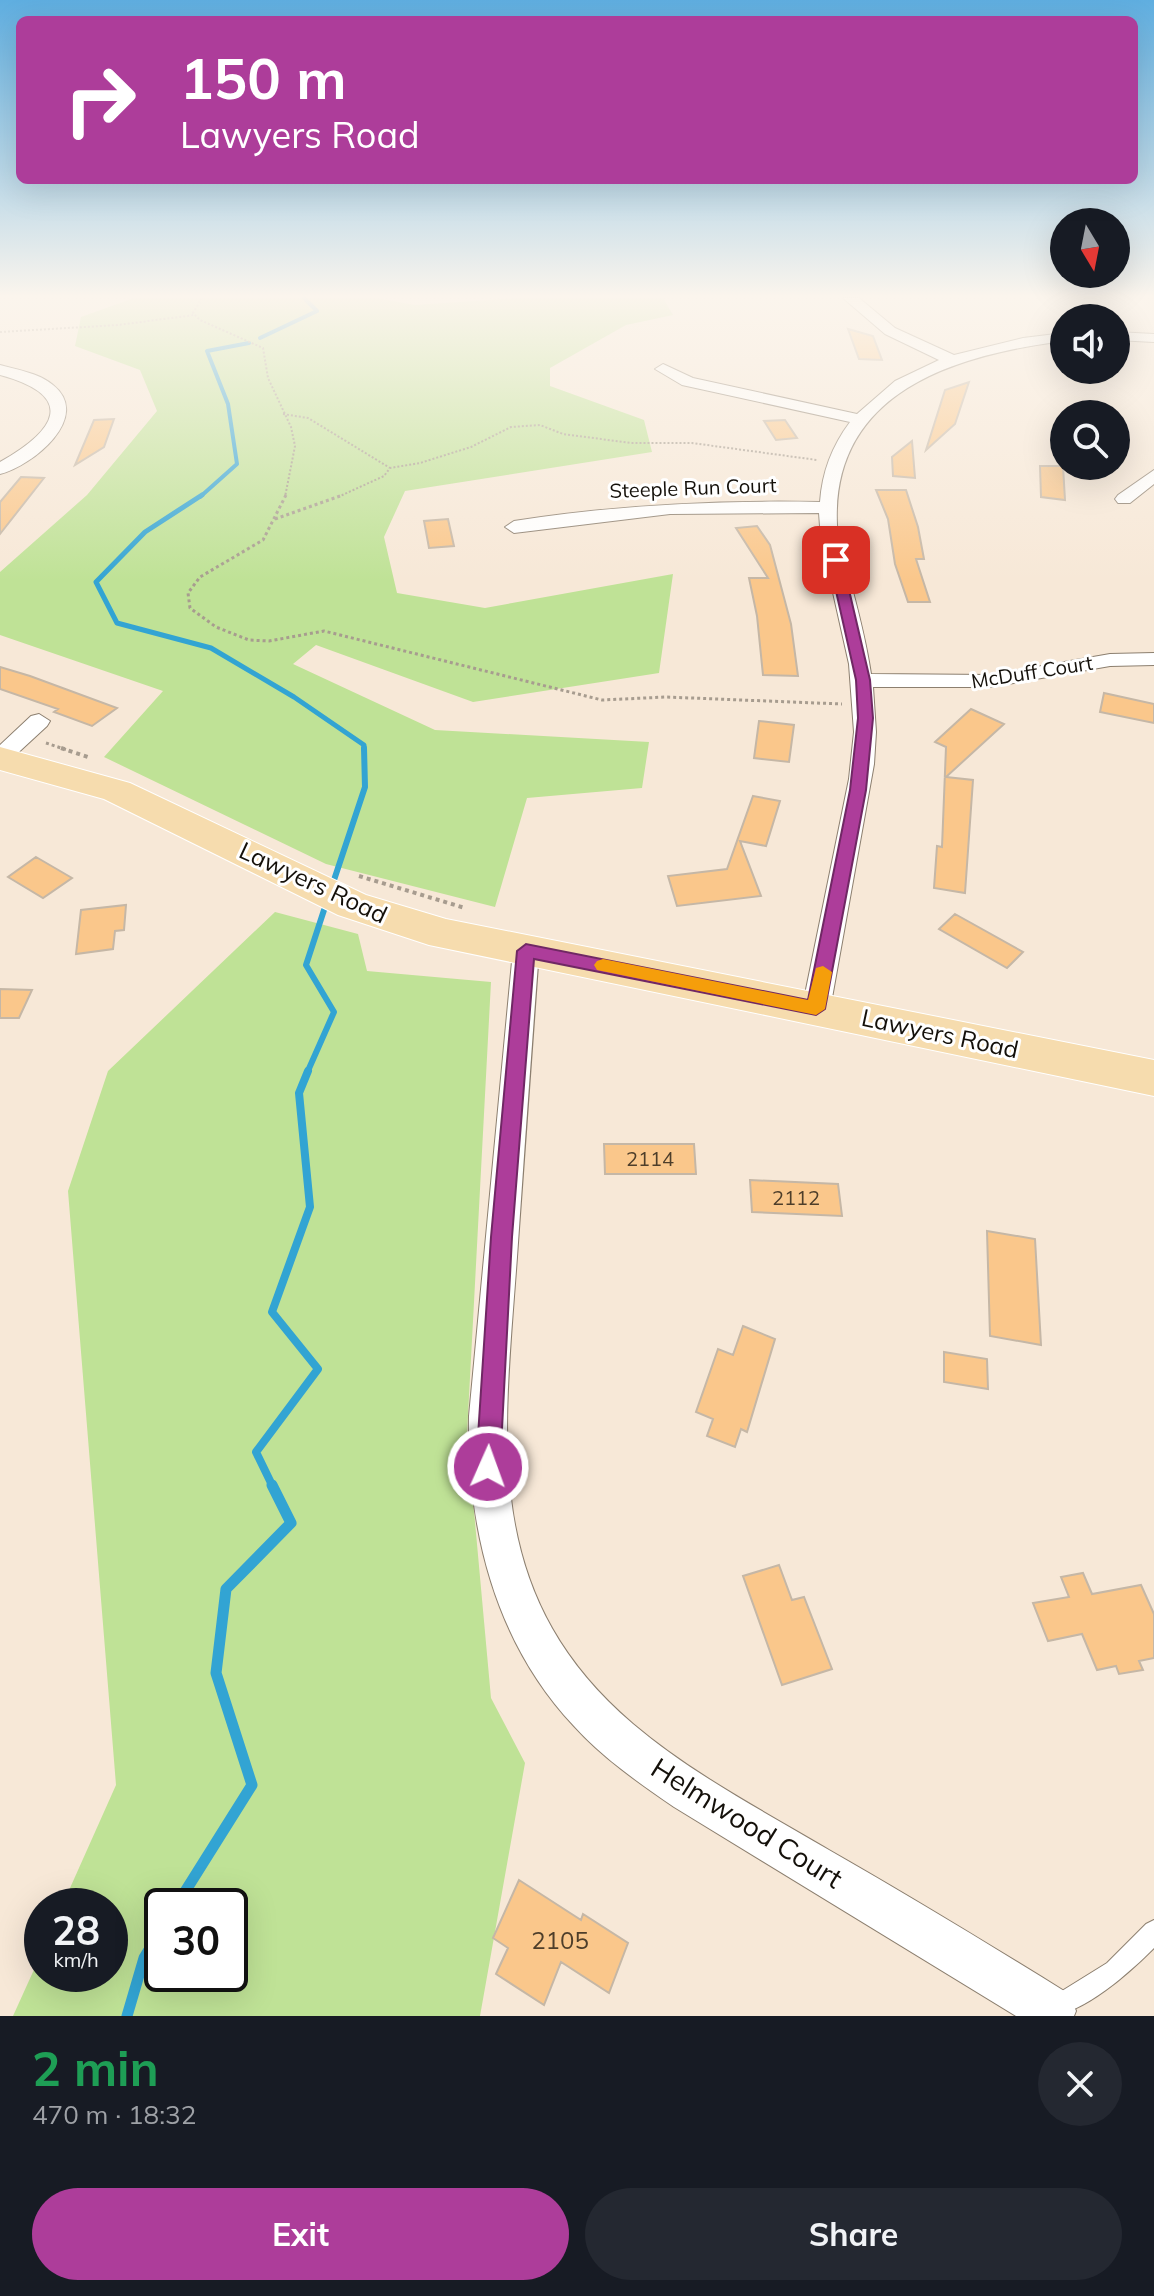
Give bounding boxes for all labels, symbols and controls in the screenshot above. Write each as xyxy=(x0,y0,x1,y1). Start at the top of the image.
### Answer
text: 150 m xyxy=(180,43,347,113)
icon: right xyxy=(48,48,152,152)
text: Lawyers Road xyxy=(180,112,420,157)
north arrow xyxy=(1050,208,1130,288)
map controls xyxy=(1050,208,1130,480)
button: sound xyxy=(1050,304,1130,384)
button: search xyxy=(1050,400,1130,480)
street label: Steeple Run Court xyxy=(609,472,777,503)
pin xyxy=(802,526,870,594)
icon: arrive xyxy=(814,538,858,582)
street label: McDuff Court xyxy=(969,650,1094,693)
street label: Lawyers Road xyxy=(235,835,392,929)
street label: Lawyers Road xyxy=(859,1002,1021,1064)
house number: 2114 xyxy=(626,1146,674,1171)
house number: 2112 xyxy=(772,1185,820,1210)
position arrow xyxy=(446,1425,530,1509)
street label: Helmwood Court xyxy=(645,1750,850,1896)
speed limit sign: 30 xyxy=(144,1888,248,1992)
text: 28 xyxy=(52,1905,100,1955)
house number: 2105 xyxy=(531,1925,589,1955)
text: km/h xyxy=(53,1947,99,1972)
text: 2 min xyxy=(32,2038,159,2098)
button: close xyxy=(1038,2042,1122,2126)
text: 470 m · 18:32 xyxy=(32,2098,196,2131)
button: Exit xyxy=(32,2188,569,2280)
button: Share xyxy=(585,2188,1122,2280)

